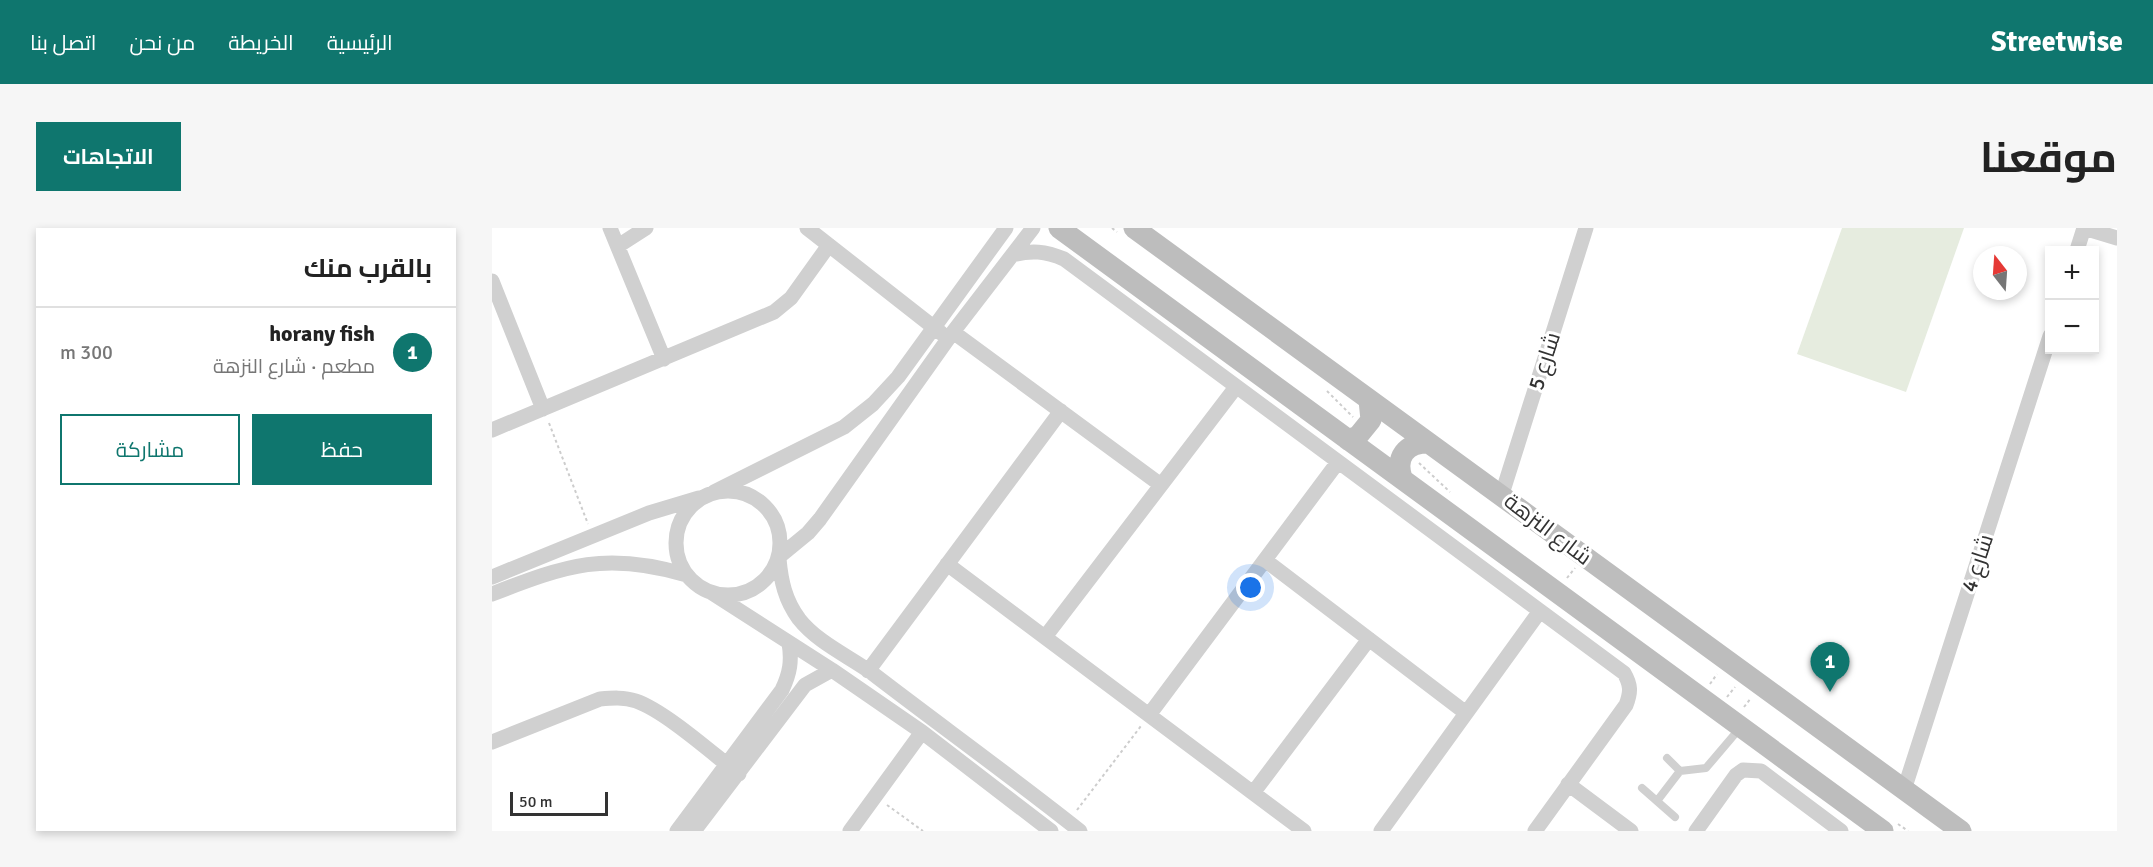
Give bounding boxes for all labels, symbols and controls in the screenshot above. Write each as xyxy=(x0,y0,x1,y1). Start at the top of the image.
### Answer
text: Streetwise xyxy=(1991,25,2123,59)
text: اتصل بنا xyxy=(30,30,96,56)
text: من نحن xyxy=(129,30,195,56)
text: الخريطة xyxy=(228,30,294,56)
text: الرئيسية xyxy=(327,30,393,56)
button: الاتجاهات xyxy=(36,122,181,191)
text: موقعنا xyxy=(1980,133,2117,184)
north arrow xyxy=(1973,246,2027,300)
map controls xyxy=(2045,246,2099,354)
button: + xyxy=(2045,246,2099,300)
text: بالقرب منك xyxy=(304,253,432,285)
button: − xyxy=(2045,300,2099,354)
text: horany fish xyxy=(269,320,375,347)
street label: شارع 5 xyxy=(1522,329,1567,394)
text: 300 m xyxy=(60,340,113,365)
text: 1 xyxy=(407,340,418,365)
text: مطعم · شارع النزهة xyxy=(213,354,375,379)
button: مشاركة xyxy=(60,414,240,485)
button: حفظ xyxy=(252,414,432,485)
street label: شارع النزهة xyxy=(1498,487,1597,571)
street label: شارع 4 xyxy=(1955,531,2000,596)
your location xyxy=(1236,573,1265,602)
pin: 1 xyxy=(1810,642,1850,692)
scale bar xyxy=(510,789,608,816)
text: 50 m xyxy=(519,792,553,812)

